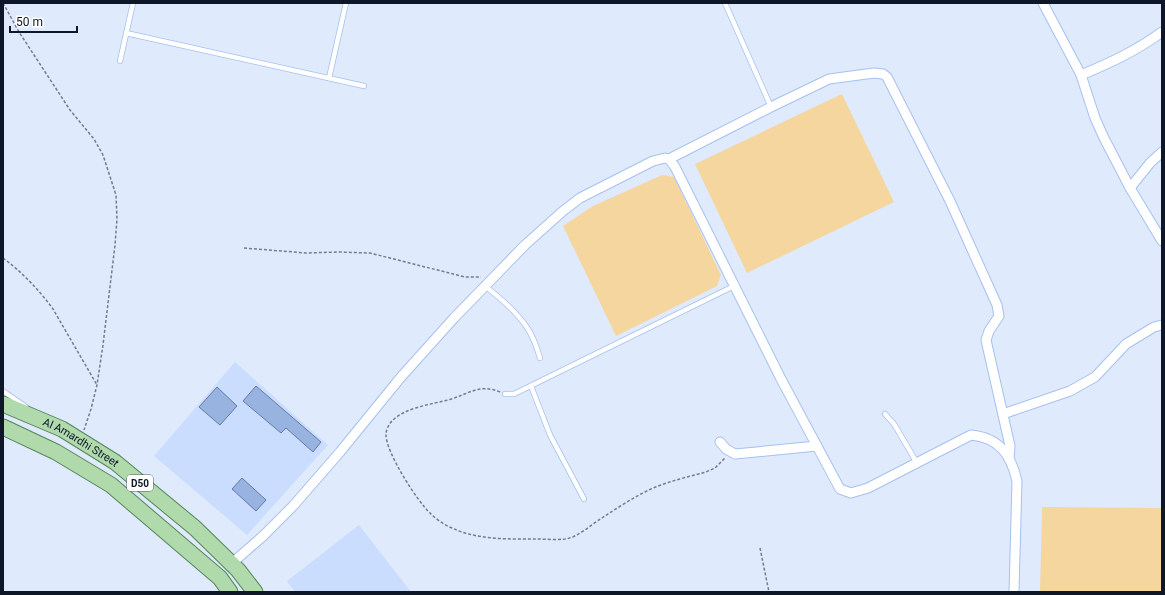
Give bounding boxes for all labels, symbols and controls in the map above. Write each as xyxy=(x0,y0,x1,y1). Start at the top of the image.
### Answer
scale bar xyxy=(10,8,77,34)
text: 50 m xyxy=(16,15,43,29)
street label: Al Amardhi Street xyxy=(41,416,122,470)
road number: D50 xyxy=(127,475,153,491)

